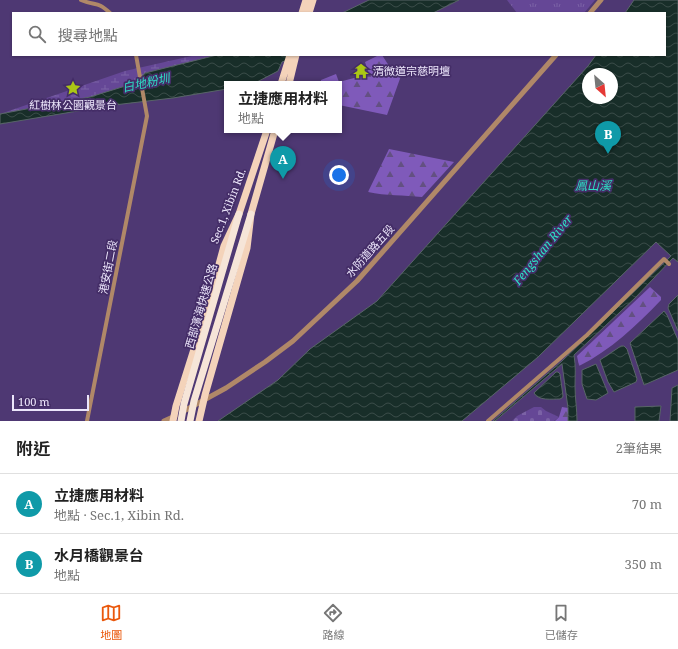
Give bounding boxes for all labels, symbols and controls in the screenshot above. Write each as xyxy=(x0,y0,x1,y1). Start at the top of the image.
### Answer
search box xyxy=(12,12,666,56)
icon: search xyxy=(26,23,48,45)
text: 搜尋地點 xyxy=(58,25,118,45)
temple icon: 清微道宗慈明壇 xyxy=(352,62,370,80)
place label: 清微道宗慈明壇 xyxy=(373,63,450,78)
north arrow xyxy=(582,68,618,104)
water label: 白地粉圳 xyxy=(121,69,173,96)
place icon: 紅樹林公園觀景台 xyxy=(64,79,82,97)
popup xyxy=(224,81,342,133)
text: 立捷應用材料 xyxy=(238,88,328,108)
place label: 紅樹林公園觀景台 xyxy=(29,97,117,112)
text: 地點 xyxy=(238,109,264,127)
pin: B xyxy=(595,121,621,154)
pin: A xyxy=(270,146,296,179)
your location xyxy=(329,165,349,185)
street label: Sec.1, Xibin Rd. xyxy=(206,166,249,246)
water label: 鳳山溪 xyxy=(575,177,613,194)
water label: Fengshan River xyxy=(508,211,577,289)
street label: 水防道路五段 xyxy=(342,221,397,280)
street label: 港安街二段 xyxy=(95,238,120,295)
street label: 西部濱海快速公路 xyxy=(181,261,220,350)
scale bar xyxy=(12,393,89,412)
text: 100 m xyxy=(18,394,50,409)
text: 附近 xyxy=(16,437,50,460)
text: 2筆結果 xyxy=(616,439,662,457)
text: 立捷應用材料 xyxy=(54,485,144,505)
text: A xyxy=(24,495,34,513)
text: 70 m xyxy=(632,495,662,513)
text: 地點 · Sec.1, Xibin Rd. xyxy=(54,506,184,524)
text: 水月橋觀景台 xyxy=(54,545,144,565)
text: B xyxy=(25,555,33,573)
text: 350 m xyxy=(625,555,662,573)
text: 地點 xyxy=(54,566,80,584)
tab: 地圖 xyxy=(100,602,122,642)
tab: 路線 xyxy=(322,602,344,642)
tab: 已儲存 xyxy=(545,602,578,642)

